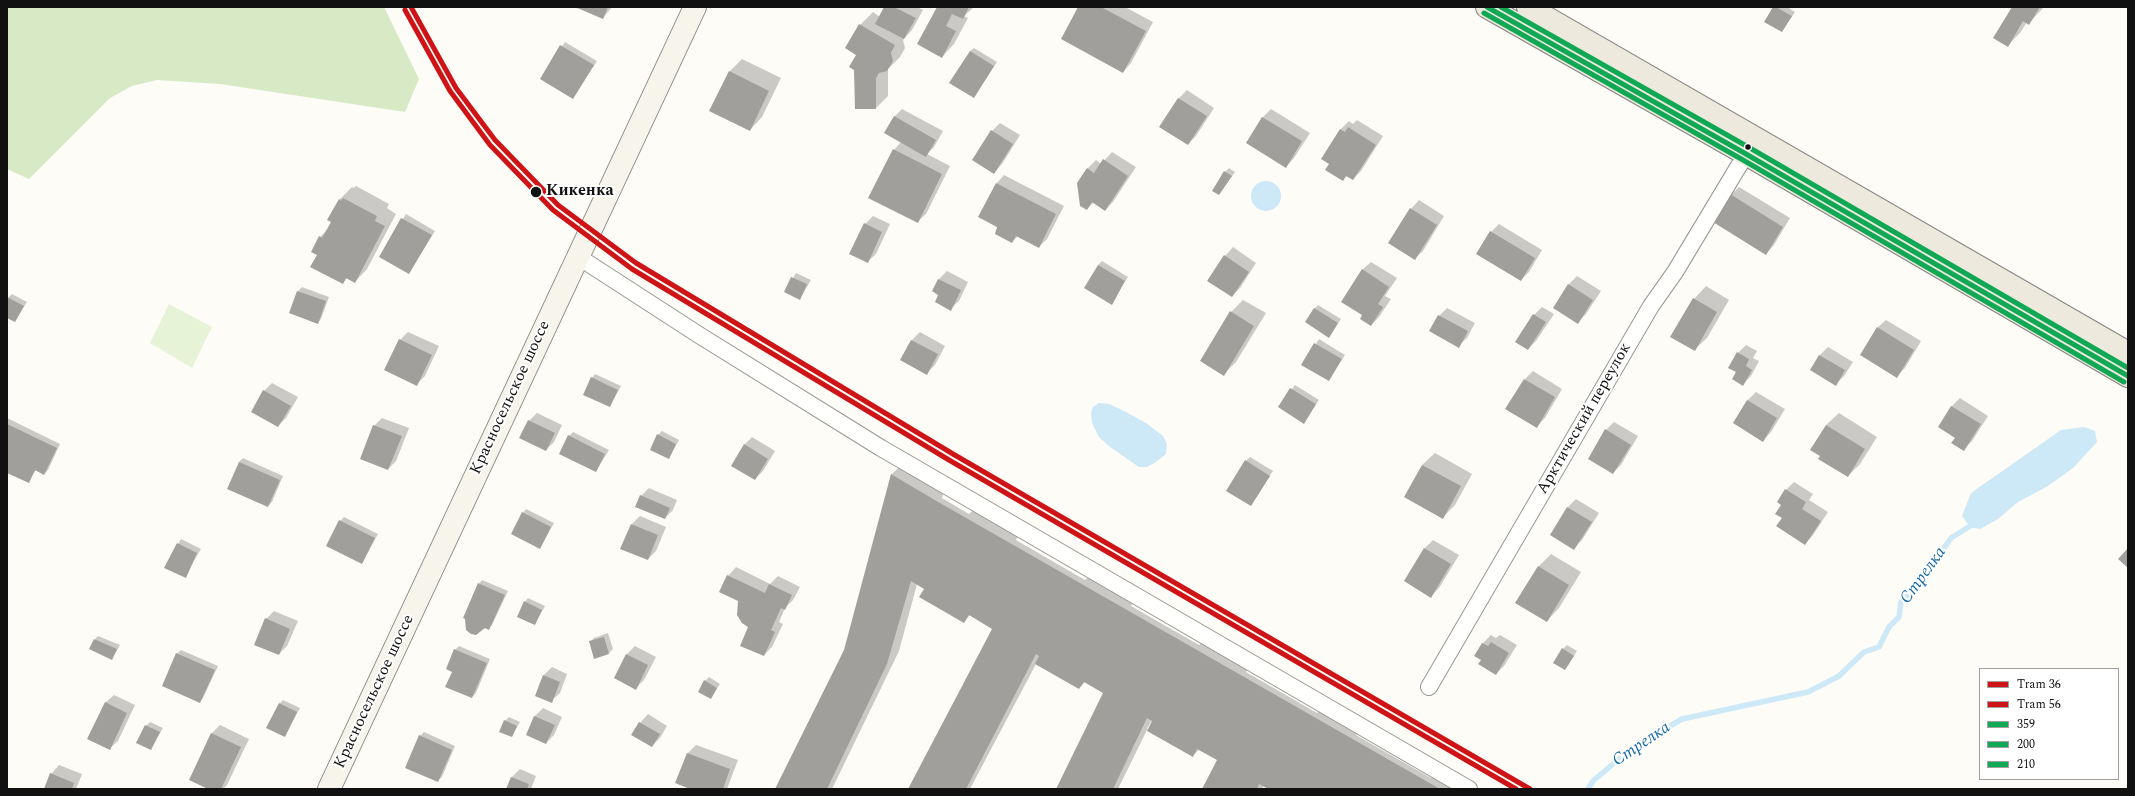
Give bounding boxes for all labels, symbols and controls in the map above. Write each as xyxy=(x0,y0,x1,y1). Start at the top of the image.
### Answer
unlabelled marker xyxy=(1743,142,1753,152)
place label: Кикенка xyxy=(546,182,614,202)
marker: Кикенка xyxy=(529,185,543,199)
street label: Красносельское шоссе xyxy=(467,318,555,478)
street label: Арктический переулок xyxy=(1534,340,1636,498)
water label: Стрелка xyxy=(1897,544,1951,608)
street label: Красносельское шоссе xyxy=(331,612,419,772)
legend xyxy=(1979,668,2119,780)
text: Tram 36 xyxy=(2017,675,2061,694)
text: Tram 56 xyxy=(2017,695,2061,714)
text: 359 xyxy=(2017,715,2035,734)
water label: Стрелка xyxy=(1609,718,1675,772)
text: 200 xyxy=(2017,735,2035,754)
text: 210 xyxy=(2017,755,2035,774)

